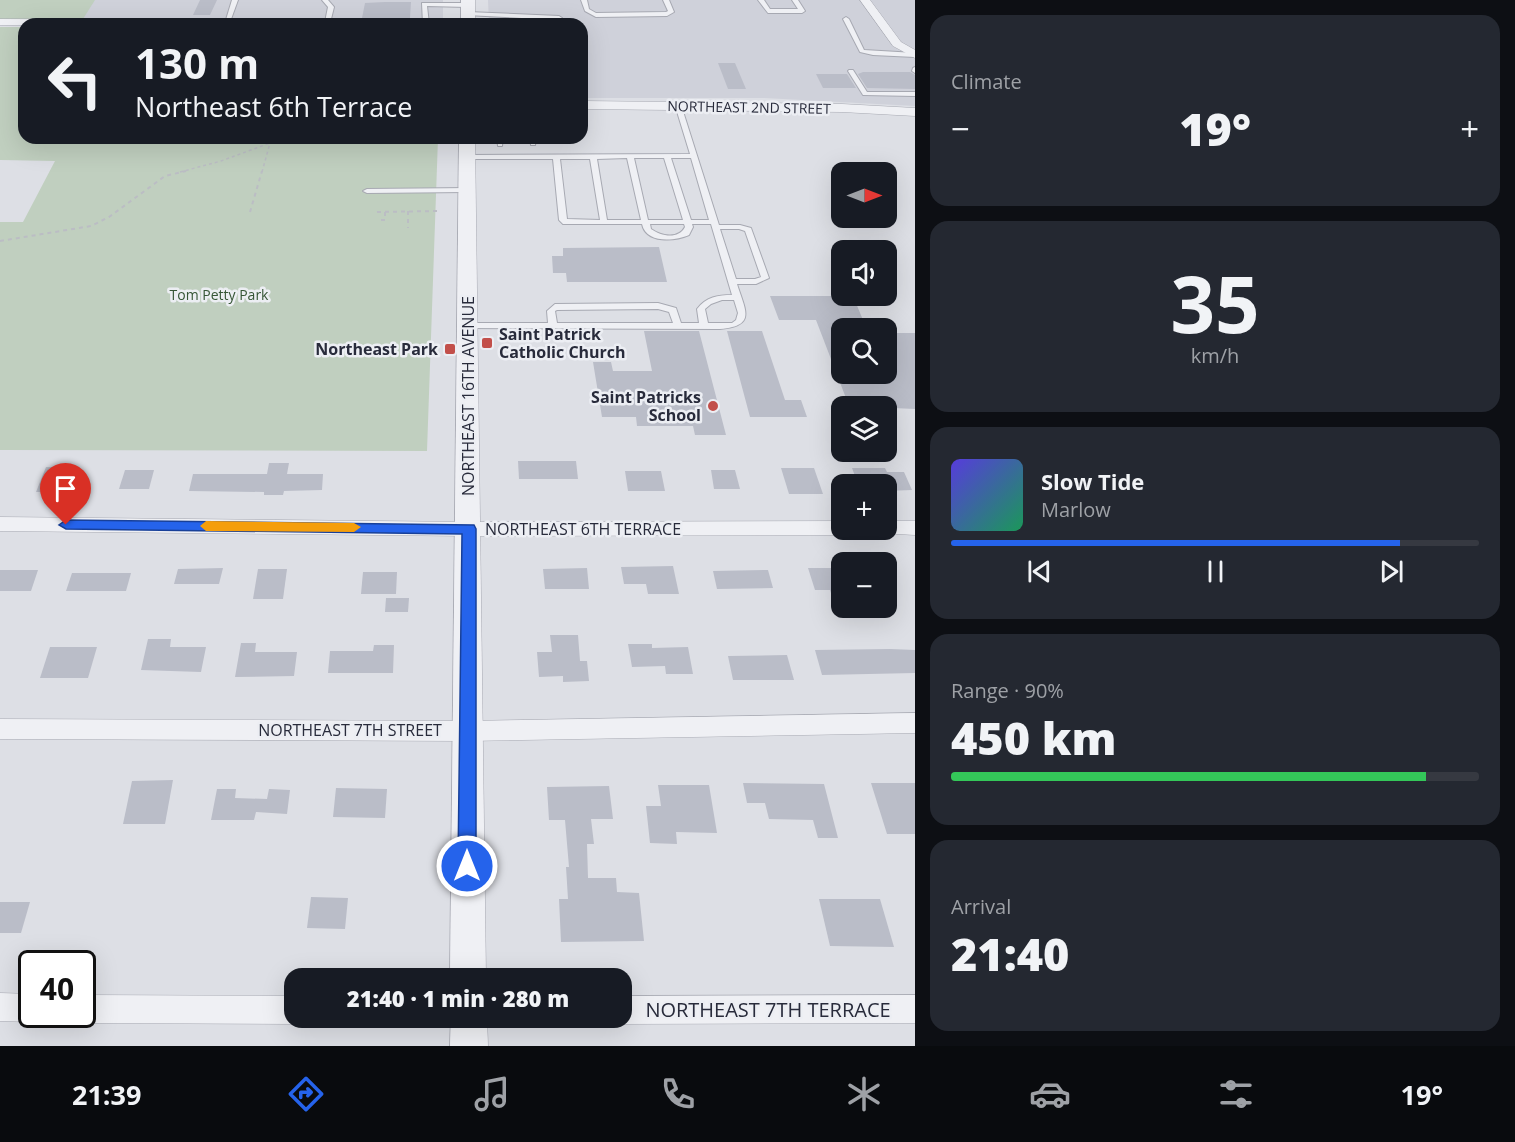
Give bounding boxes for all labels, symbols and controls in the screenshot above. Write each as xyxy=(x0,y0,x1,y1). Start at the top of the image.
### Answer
text: 130 m xyxy=(135,34,259,91)
icon: left xyxy=(36,42,114,120)
text: Climate xyxy=(951,68,1022,95)
text: Northeast 6th Terrace xyxy=(135,88,412,125)
street label: NORTHEAST 2ND STREET xyxy=(667,96,831,118)
text: 19° xyxy=(1179,98,1251,159)
text: − xyxy=(951,106,970,151)
text: + xyxy=(1460,106,1479,151)
north arrow xyxy=(831,162,897,228)
map controls xyxy=(831,162,897,618)
button: sound xyxy=(831,240,897,306)
text: 35 xyxy=(1170,250,1260,356)
park label: Tom Petty Park xyxy=(170,285,269,304)
street label: NORTHEAST 16TH AVENUE xyxy=(457,296,479,496)
button: search xyxy=(831,318,897,384)
place label: Saint Patrick Catholic Church xyxy=(499,323,626,363)
marker: Saint Patrick Catholic Church xyxy=(480,336,494,350)
place label: Northeast Park xyxy=(315,338,438,360)
marker: Northeast Park xyxy=(443,342,457,356)
text: km/h xyxy=(1191,342,1239,369)
place label: Saint Patricks School xyxy=(591,386,701,426)
button: layers xyxy=(831,396,897,462)
marker: Saint Patricks School xyxy=(706,399,720,413)
pin xyxy=(40,463,91,525)
text: Slow Tide xyxy=(1041,466,1144,496)
icon: arrive xyxy=(49,472,82,505)
button: + xyxy=(831,474,897,540)
text: Marlow xyxy=(1041,496,1111,523)
street label: NORTHEAST 6TH TERRACE xyxy=(485,518,681,540)
button: − xyxy=(831,552,897,618)
icon: previous xyxy=(1023,555,1056,588)
icon: pause xyxy=(1199,555,1232,588)
icon: next xyxy=(1375,555,1408,588)
text: Range · 90% xyxy=(951,677,1064,704)
text: 450 km xyxy=(951,707,1116,768)
street label: NORTHEAST 7TH STREET xyxy=(258,719,442,741)
position arrow xyxy=(435,834,499,898)
text: Arrival xyxy=(951,893,1011,920)
text: 21:40 xyxy=(951,923,1069,984)
speed limit sign: 40 xyxy=(18,950,96,1028)
text: 21:40 · 1 min · 280 m xyxy=(347,983,569,1013)
street label: NORTHEAST 7TH TERRACE xyxy=(645,996,891,1023)
icon: directions xyxy=(285,1073,327,1115)
icon: music xyxy=(471,1073,513,1115)
icon: phone xyxy=(657,1073,699,1115)
icon: climate xyxy=(843,1073,885,1115)
icon: car xyxy=(1029,1073,1071,1115)
icon: filters xyxy=(1215,1073,1257,1115)
text: 21:39 xyxy=(72,1076,141,1113)
text: 19° xyxy=(1401,1076,1443,1113)

